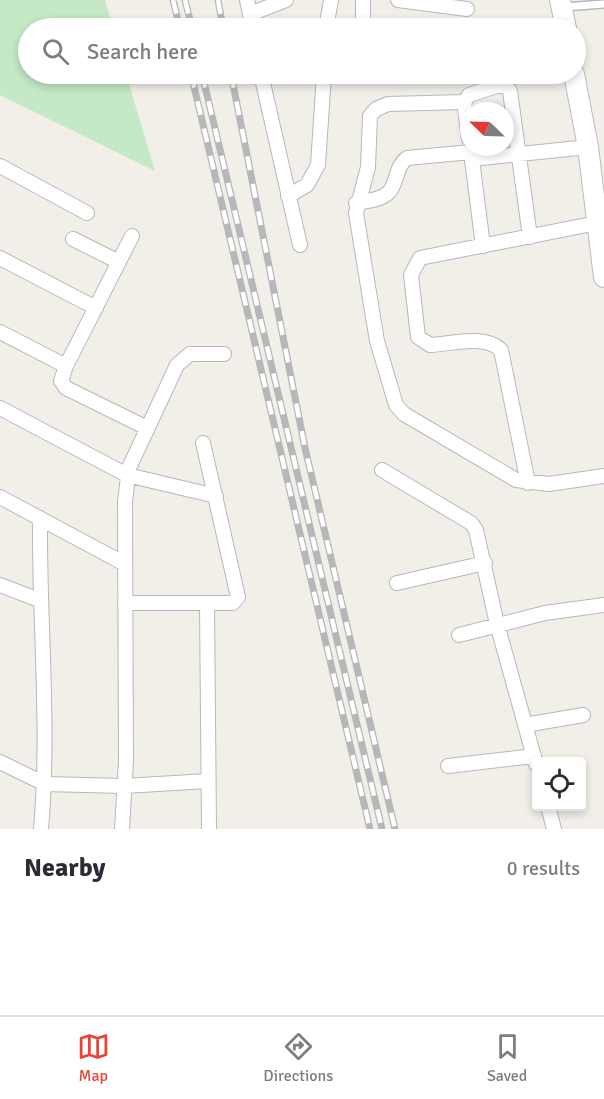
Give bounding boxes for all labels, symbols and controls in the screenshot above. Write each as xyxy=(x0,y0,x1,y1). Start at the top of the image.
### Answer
search box xyxy=(18,18,586,84)
icon: search xyxy=(39,35,72,68)
text: Search here xyxy=(87,38,198,65)
north arrow xyxy=(460,102,514,156)
map controls xyxy=(532,757,586,811)
button: locate xyxy=(532,757,586,811)
text: Nearby xyxy=(24,852,105,884)
text: 0 results xyxy=(507,856,580,881)
tab: Map xyxy=(77,1030,110,1086)
tab: Directions xyxy=(263,1030,333,1086)
tab: Saved xyxy=(487,1030,527,1086)

